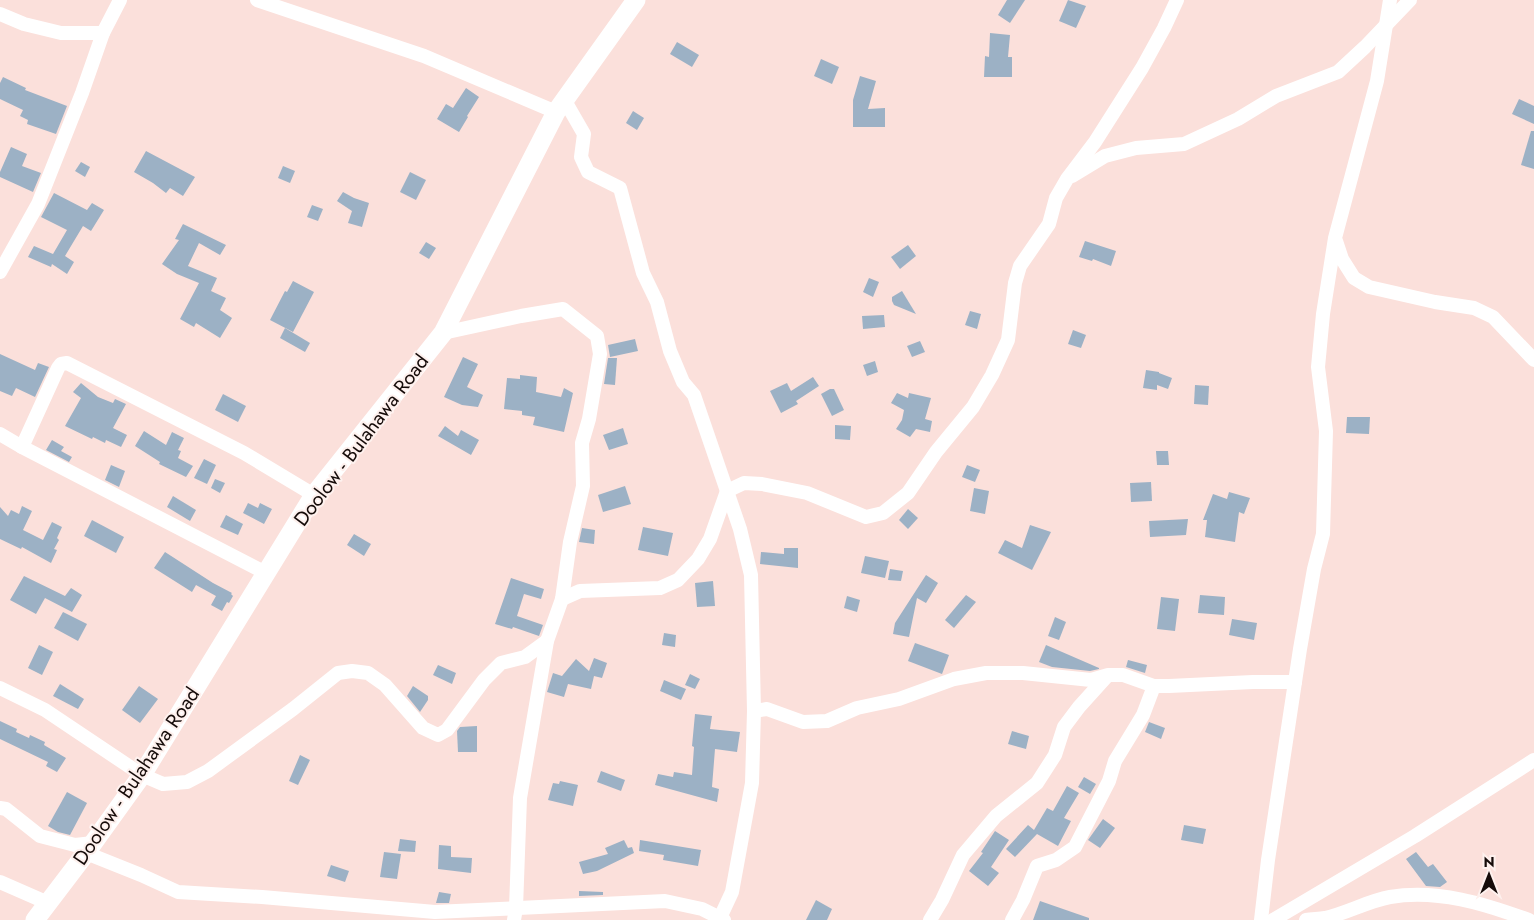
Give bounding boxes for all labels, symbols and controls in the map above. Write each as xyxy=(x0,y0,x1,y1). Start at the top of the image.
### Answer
street label: Doolow - Bulahawa Road xyxy=(287,348,436,532)
street label: Doolow - Bulahawa Road xyxy=(66,682,207,871)
north arrow xyxy=(1464,850,1514,900)
text: N xyxy=(1483,852,1495,872)

